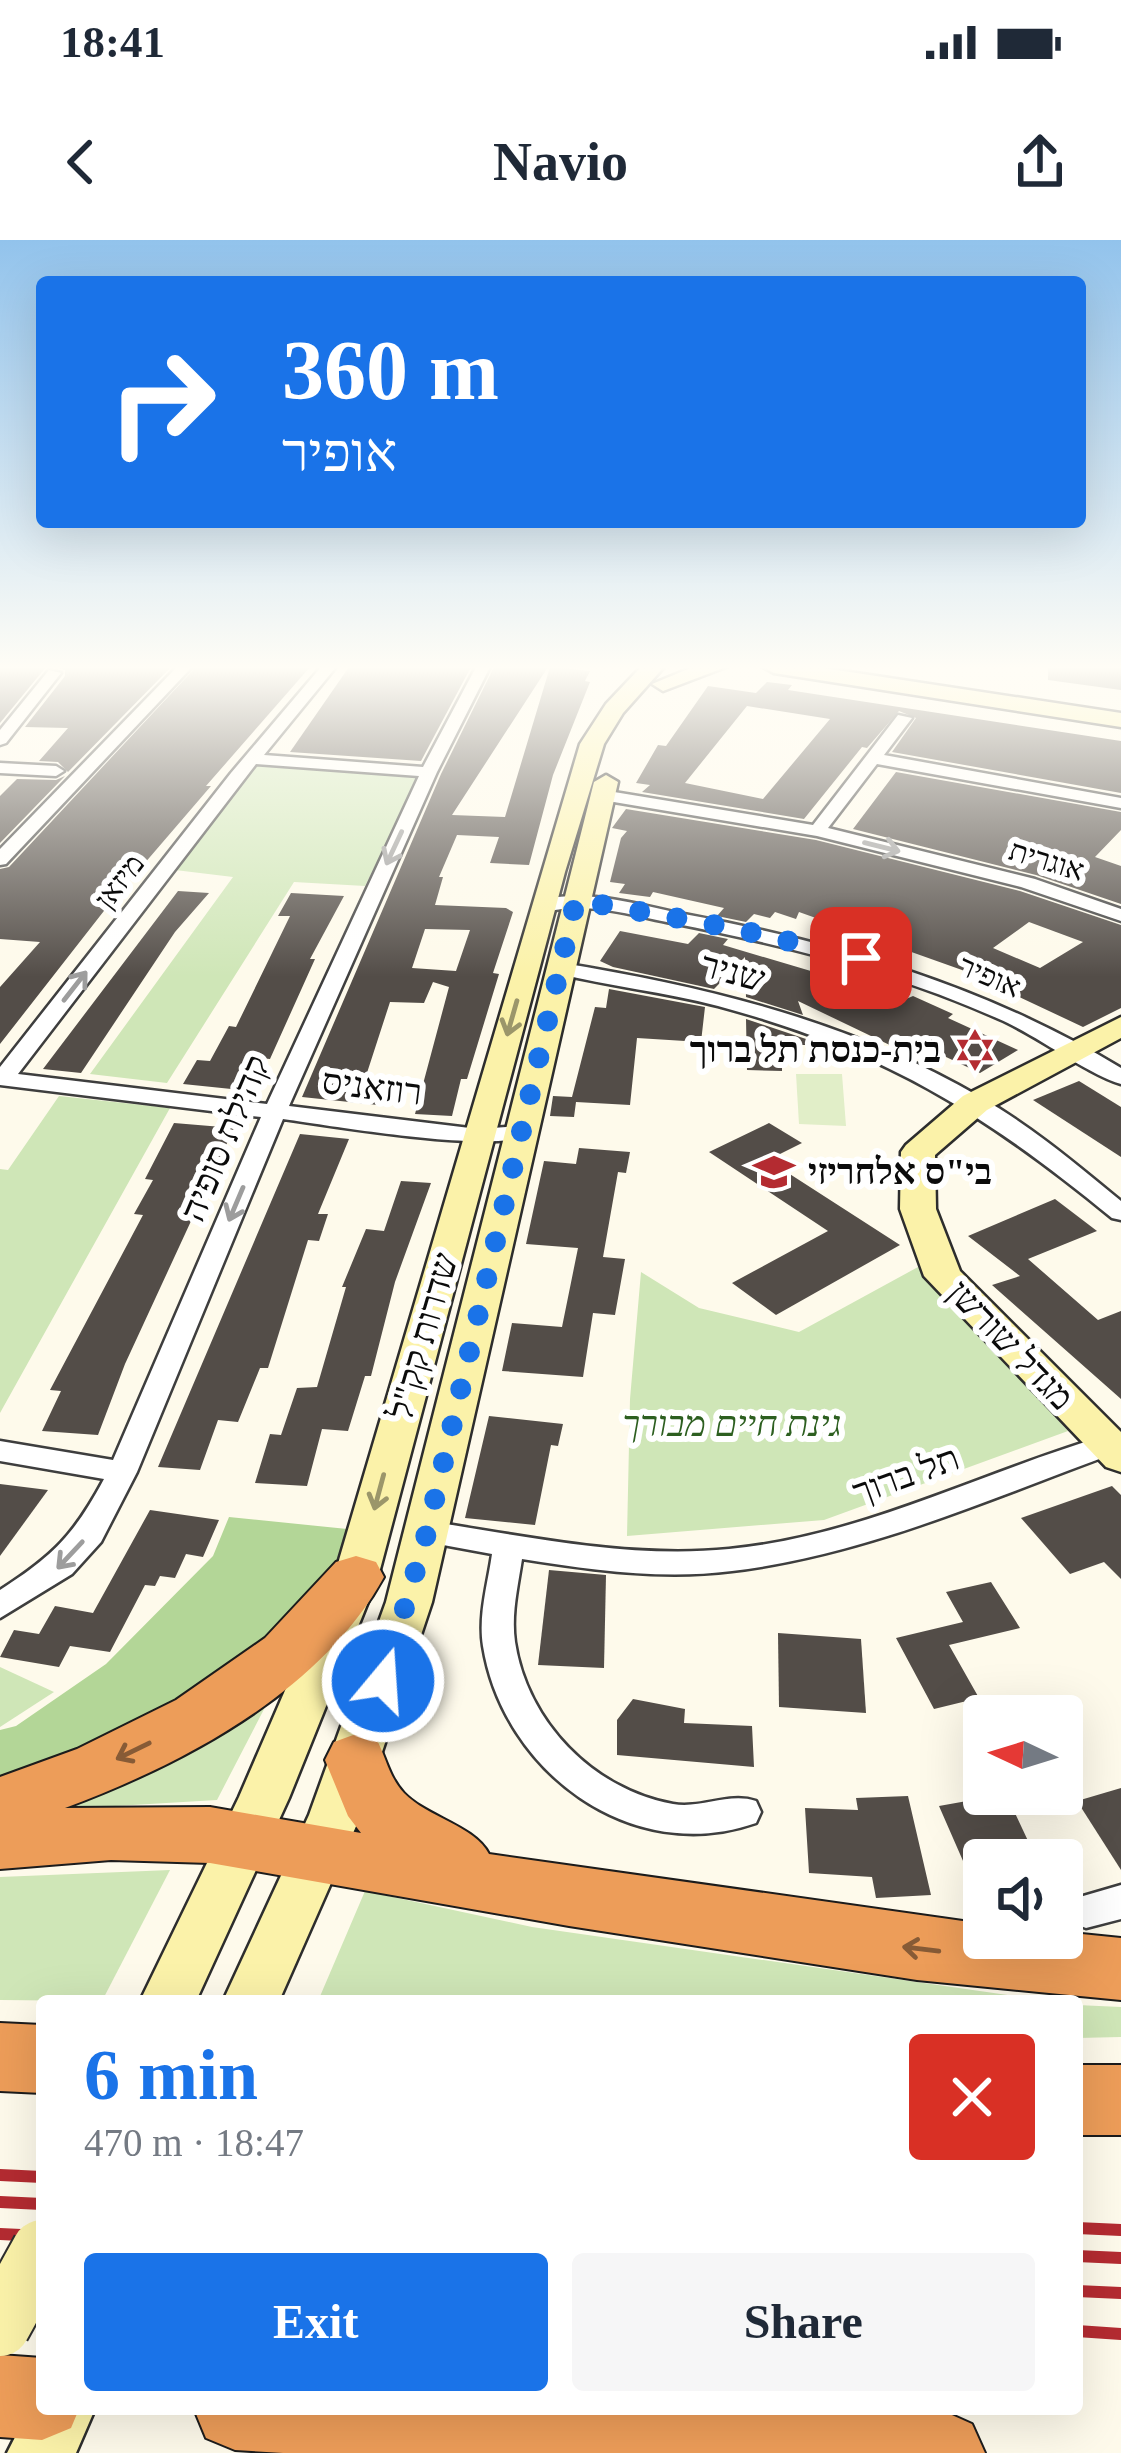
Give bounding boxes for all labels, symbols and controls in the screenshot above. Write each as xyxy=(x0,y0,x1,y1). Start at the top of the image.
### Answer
text: 18:41 xyxy=(60,17,165,67)
icon: back xyxy=(48,129,114,195)
icon: share xyxy=(1007,129,1073,195)
text: Navio xyxy=(493,132,628,192)
icon: right xyxy=(84,324,240,480)
text: 360 m xyxy=(282,324,499,417)
text: אופיר xyxy=(282,423,397,483)
one-way arrow xyxy=(382,829,404,865)
street label: אוגרית xyxy=(1006,833,1088,887)
one-way arrow xyxy=(863,837,901,859)
street label: מיזאן xyxy=(88,847,150,915)
pin xyxy=(810,907,912,1009)
icon: arrive xyxy=(828,925,894,991)
street label: שניר xyxy=(697,944,770,1000)
street label: אופיר xyxy=(954,948,1026,1004)
one-way arrow xyxy=(62,970,87,1003)
one-way arrow xyxy=(500,998,522,1036)
synagogue icon: בית-כנסת תל ברוך xyxy=(952,1027,998,1073)
place label: בית-כנסת תל ברוך xyxy=(690,1030,941,1070)
street label: קהילת סופיה xyxy=(172,1049,278,1227)
street label: רוזאניס xyxy=(320,1061,424,1113)
school or university icon: בי"ס אלחריזי xyxy=(751,1149,797,1195)
place label: בי"ס אלחריזי xyxy=(808,1152,992,1192)
one-way arrow xyxy=(223,1185,245,1221)
street label: שדרות קק"ל xyxy=(380,1248,466,1425)
street label: מגדל שורשן xyxy=(940,1272,1082,1418)
park label: גינת חיים מבורך xyxy=(623,1404,841,1444)
street label: תל ברוך xyxy=(848,1437,964,1513)
one-way arrow xyxy=(367,1472,389,1510)
one-way arrow xyxy=(56,1539,85,1569)
position arrow xyxy=(320,1618,446,1744)
north arrow xyxy=(963,1695,1083,1815)
map controls xyxy=(963,1695,1083,1959)
one-way arrow xyxy=(115,1741,151,1763)
button: sound xyxy=(963,1839,1083,1959)
one-way arrow xyxy=(902,1937,941,1959)
button: close xyxy=(909,2034,1035,2160)
text: 6 min xyxy=(84,2035,258,2115)
text: 470 m · 18:47 xyxy=(84,2121,304,2164)
button: Exit xyxy=(84,2253,548,2391)
button: Share xyxy=(572,2253,1035,2391)

